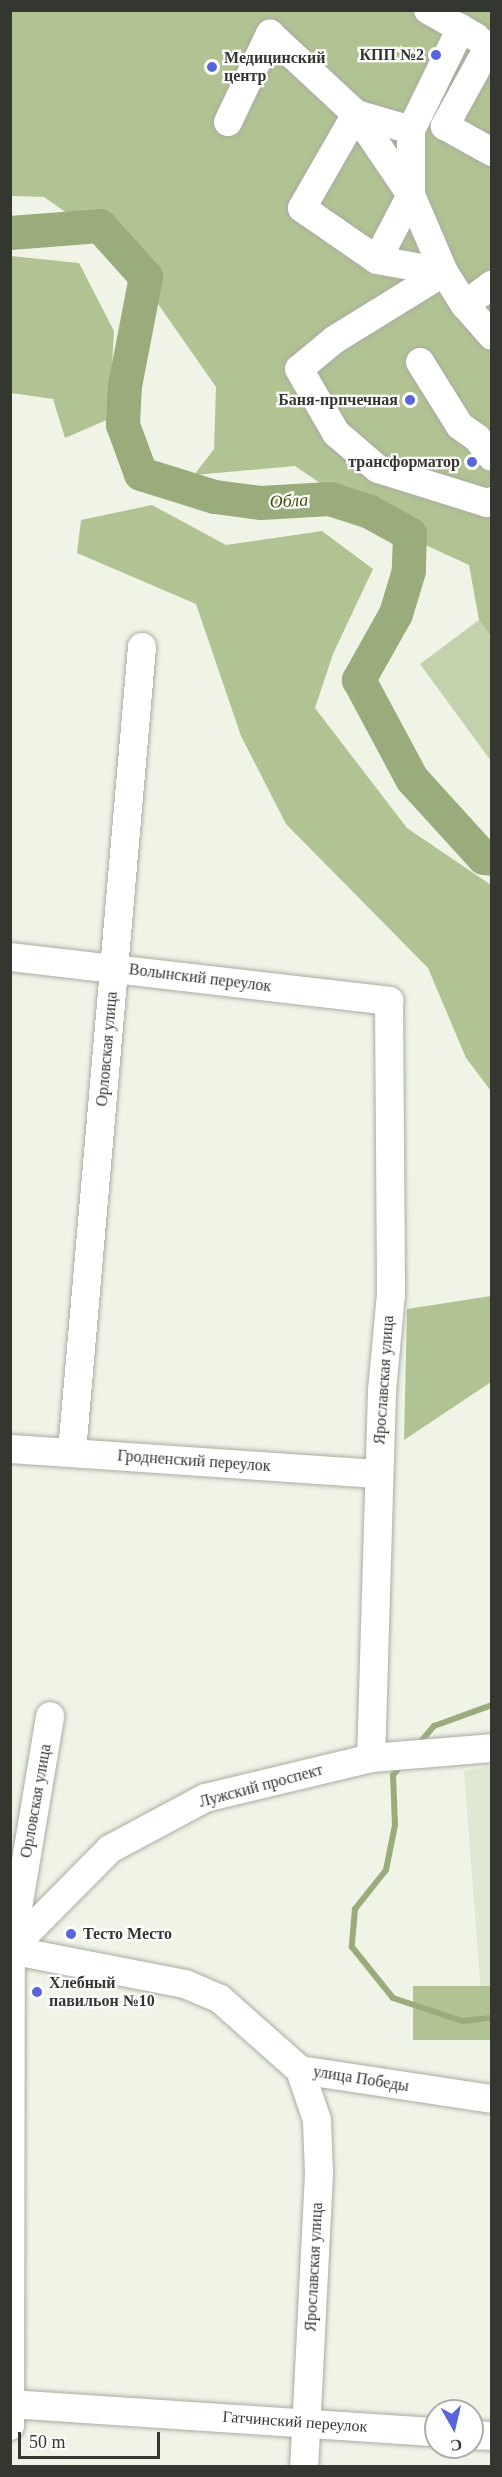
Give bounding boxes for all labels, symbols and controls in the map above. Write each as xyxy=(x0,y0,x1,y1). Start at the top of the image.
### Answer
place label: КПП №2 xyxy=(359,45,424,65)
place label: Медицинский центр xyxy=(224,48,326,86)
marker: КПП №2 xyxy=(429,48,443,62)
marker: Медицинский центр xyxy=(205,60,219,74)
place label: Баня-прпчечная xyxy=(278,390,398,410)
marker: Баня-прпчечная xyxy=(403,393,417,407)
place label: трансформатор xyxy=(348,452,460,472)
marker: трансформатор xyxy=(465,455,479,469)
water label: Обла xyxy=(269,489,309,513)
street label: Волынский переулок xyxy=(128,960,272,996)
street label: Орловская улица xyxy=(92,991,122,1107)
street label: Ярославская улица xyxy=(370,1315,398,1445)
street label: Гродненский переулок xyxy=(117,1446,271,1476)
street label: Орловская улица xyxy=(17,1743,55,1859)
street label: Лужский проспект xyxy=(197,1760,325,1812)
place label: Тесто Место xyxy=(83,1924,172,1944)
marker: Тесто Место xyxy=(64,1927,78,1941)
place label: Хлебный павильон №10 xyxy=(49,1973,155,2011)
marker: Хлебный павильон №10 xyxy=(30,1985,44,1999)
street label: улица Победы xyxy=(312,2062,410,2096)
street label: Ярославская улица xyxy=(301,2202,327,2332)
north arrow xyxy=(424,2399,484,2459)
street label: Гатчинский переулок xyxy=(222,2407,368,2437)
scale bar xyxy=(21,2420,164,2458)
text: 50 m xyxy=(29,2432,66,2452)
text: С xyxy=(449,2436,463,2455)

